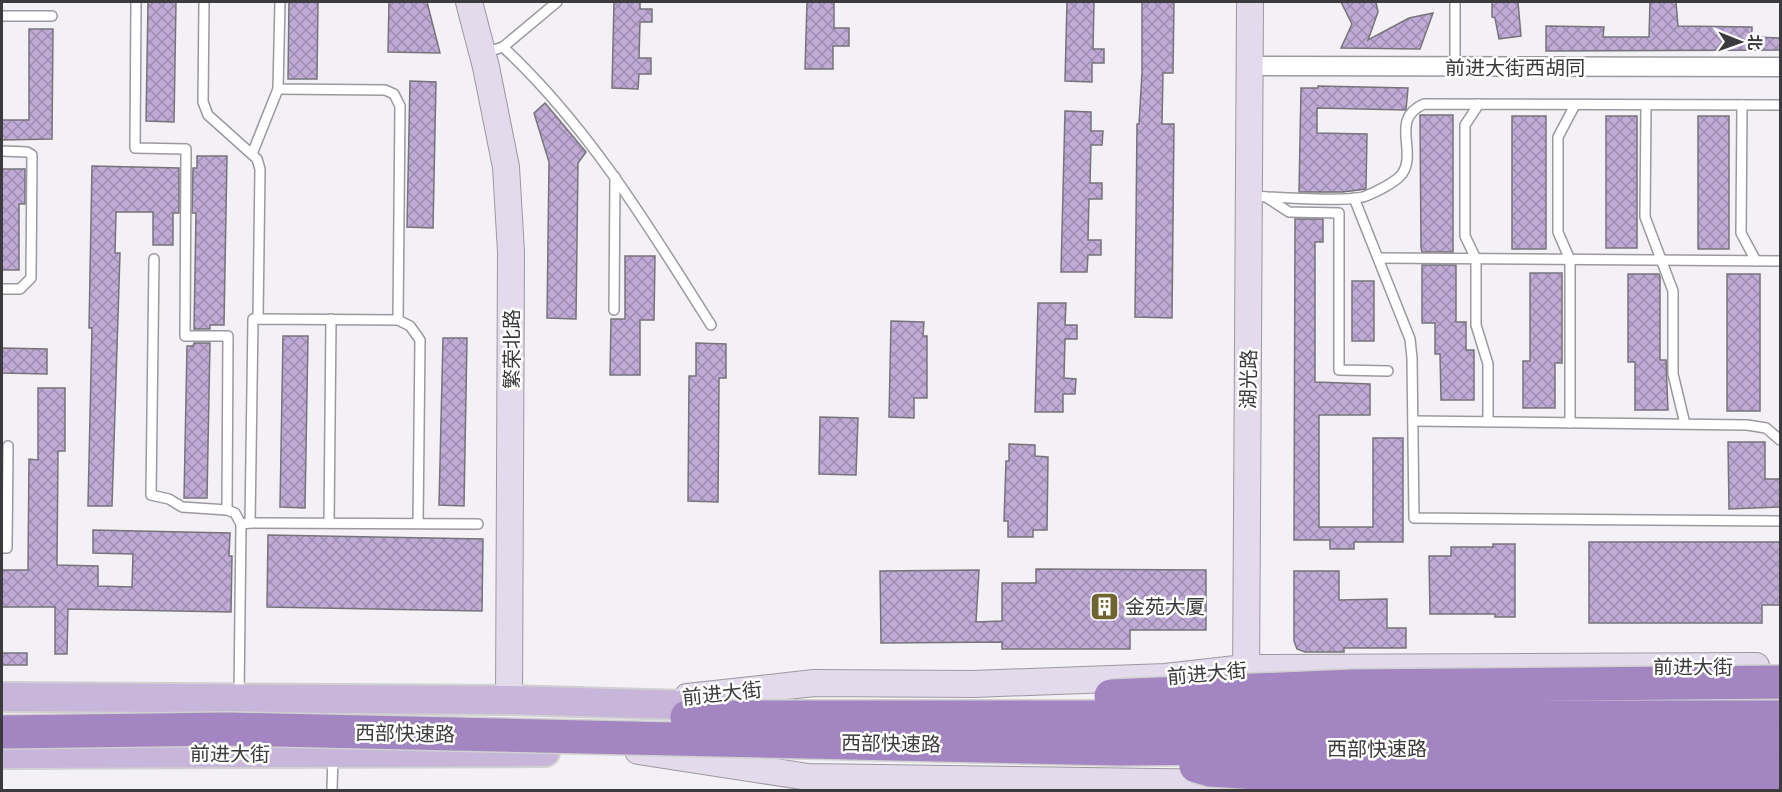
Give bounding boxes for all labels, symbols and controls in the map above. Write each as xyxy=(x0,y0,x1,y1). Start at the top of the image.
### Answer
north arrow xyxy=(1710,12,1770,72)
text: 北 xyxy=(1746,34,1764,50)
street label: 前进大街西胡同 xyxy=(1445,56,1585,79)
street label: 繁荣北路 xyxy=(500,309,523,389)
street label: 湖光路 xyxy=(1236,349,1260,409)
building icon: 金苑大厦 xyxy=(1088,590,1120,622)
place label: 金苑大厦 xyxy=(1125,595,1205,618)
street label: 前进大街 xyxy=(1653,655,1733,678)
street label: 前进大街 xyxy=(1166,658,1248,688)
street label: 前进大街 xyxy=(681,677,763,709)
street label: 西部快速路 xyxy=(355,721,455,745)
street label: 西部快速路 xyxy=(841,731,941,755)
street label: 西部快速路 xyxy=(1327,737,1427,760)
street label: 前进大街 xyxy=(190,742,270,765)

